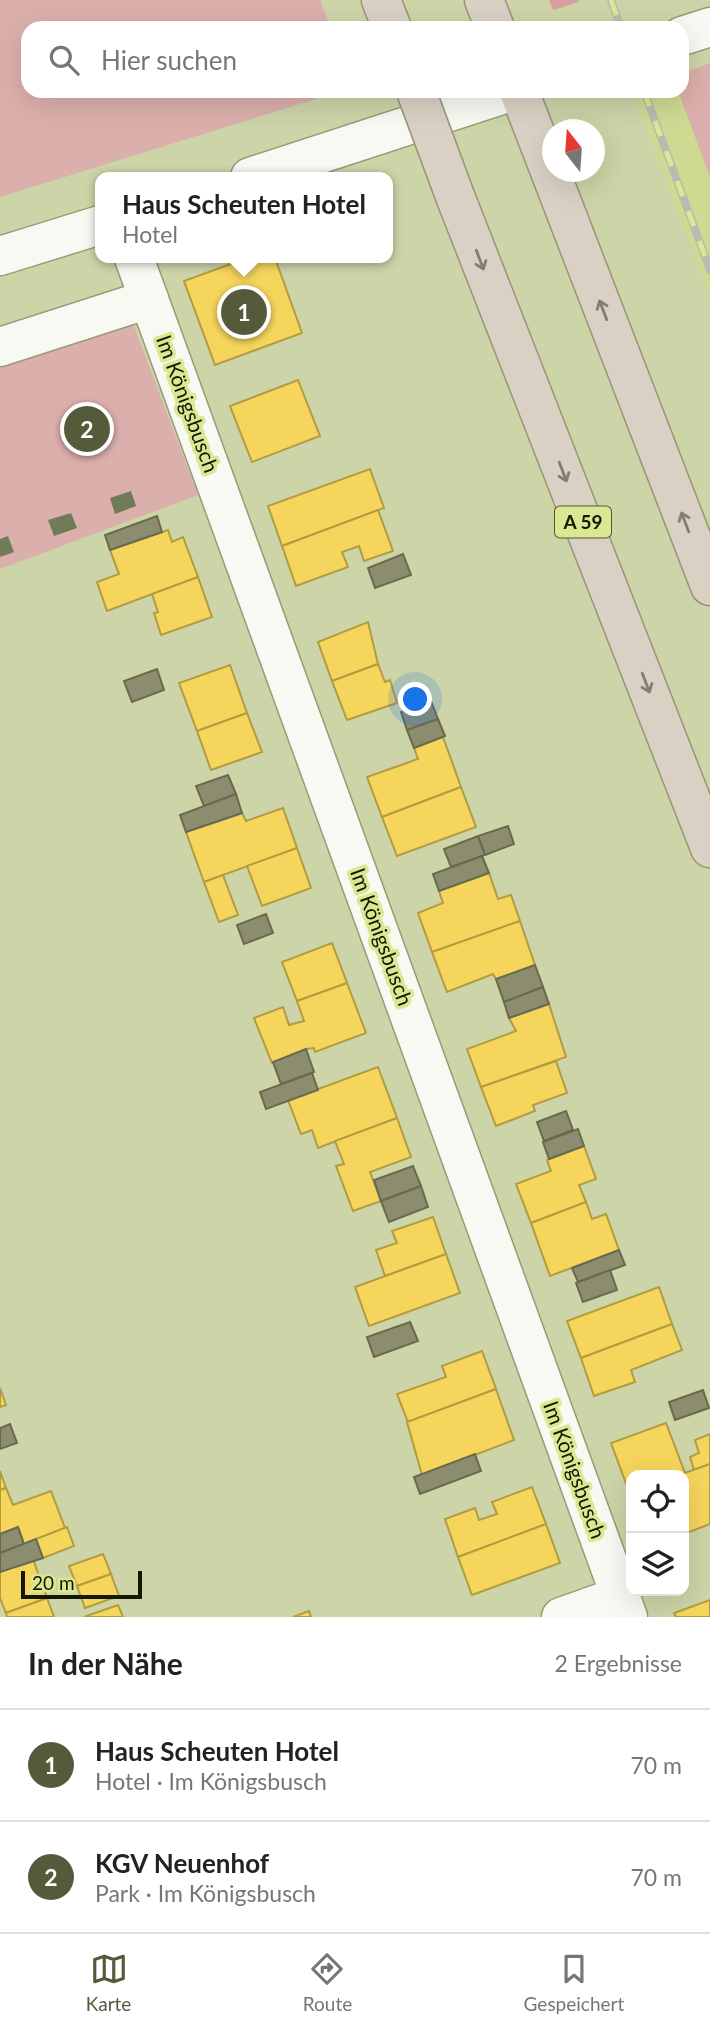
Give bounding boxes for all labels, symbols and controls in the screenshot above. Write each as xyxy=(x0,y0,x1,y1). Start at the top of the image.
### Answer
search box xyxy=(21,21,689,98)
icon: search xyxy=(45,41,83,79)
text: Hier suchen xyxy=(101,44,237,76)
north arrow xyxy=(542,119,605,182)
popup xyxy=(95,172,393,263)
text: Haus Scheuten Hotel xyxy=(122,188,366,220)
text: Hotel xyxy=(122,220,178,248)
one-way arrow xyxy=(475,248,488,270)
pin: 1 xyxy=(221,286,267,338)
one-way arrow xyxy=(596,299,609,321)
street label: Im Königsbusch xyxy=(152,331,225,476)
pin: 2 xyxy=(64,403,110,455)
one-way arrow xyxy=(557,460,570,482)
road number: A 59 xyxy=(555,506,611,538)
one-way arrow xyxy=(678,512,691,533)
one-way arrow xyxy=(640,672,653,694)
your location xyxy=(398,682,432,716)
street label: Im Königsbusch xyxy=(346,864,419,1009)
street label: Im Königsbusch xyxy=(539,1397,612,1542)
map controls xyxy=(626,1470,689,1596)
button: locate xyxy=(626,1470,689,1533)
button: layers xyxy=(626,1533,689,1596)
scale bar xyxy=(21,1568,142,1600)
text: 20 m xyxy=(32,1571,75,1594)
text: In der Nähe xyxy=(28,1645,183,1681)
text: 2 Ergebnisse xyxy=(554,1649,682,1677)
text: Haus Scheuten Hotel xyxy=(95,1735,339,1767)
text: 1 xyxy=(44,1751,58,1779)
text: 70 m xyxy=(631,1751,682,1779)
text: Hotel · Im Königsbusch xyxy=(95,1767,327,1795)
text: KGV Neuenhof xyxy=(95,1847,269,1879)
text: 2 xyxy=(44,1863,58,1891)
text: 70 m xyxy=(631,1863,682,1891)
text: Park · Im Königsbusch xyxy=(95,1879,316,1907)
tab: Karte xyxy=(86,1950,131,2015)
tab: Route xyxy=(303,1950,352,2015)
tab: Gespeichert xyxy=(524,1950,624,2015)

